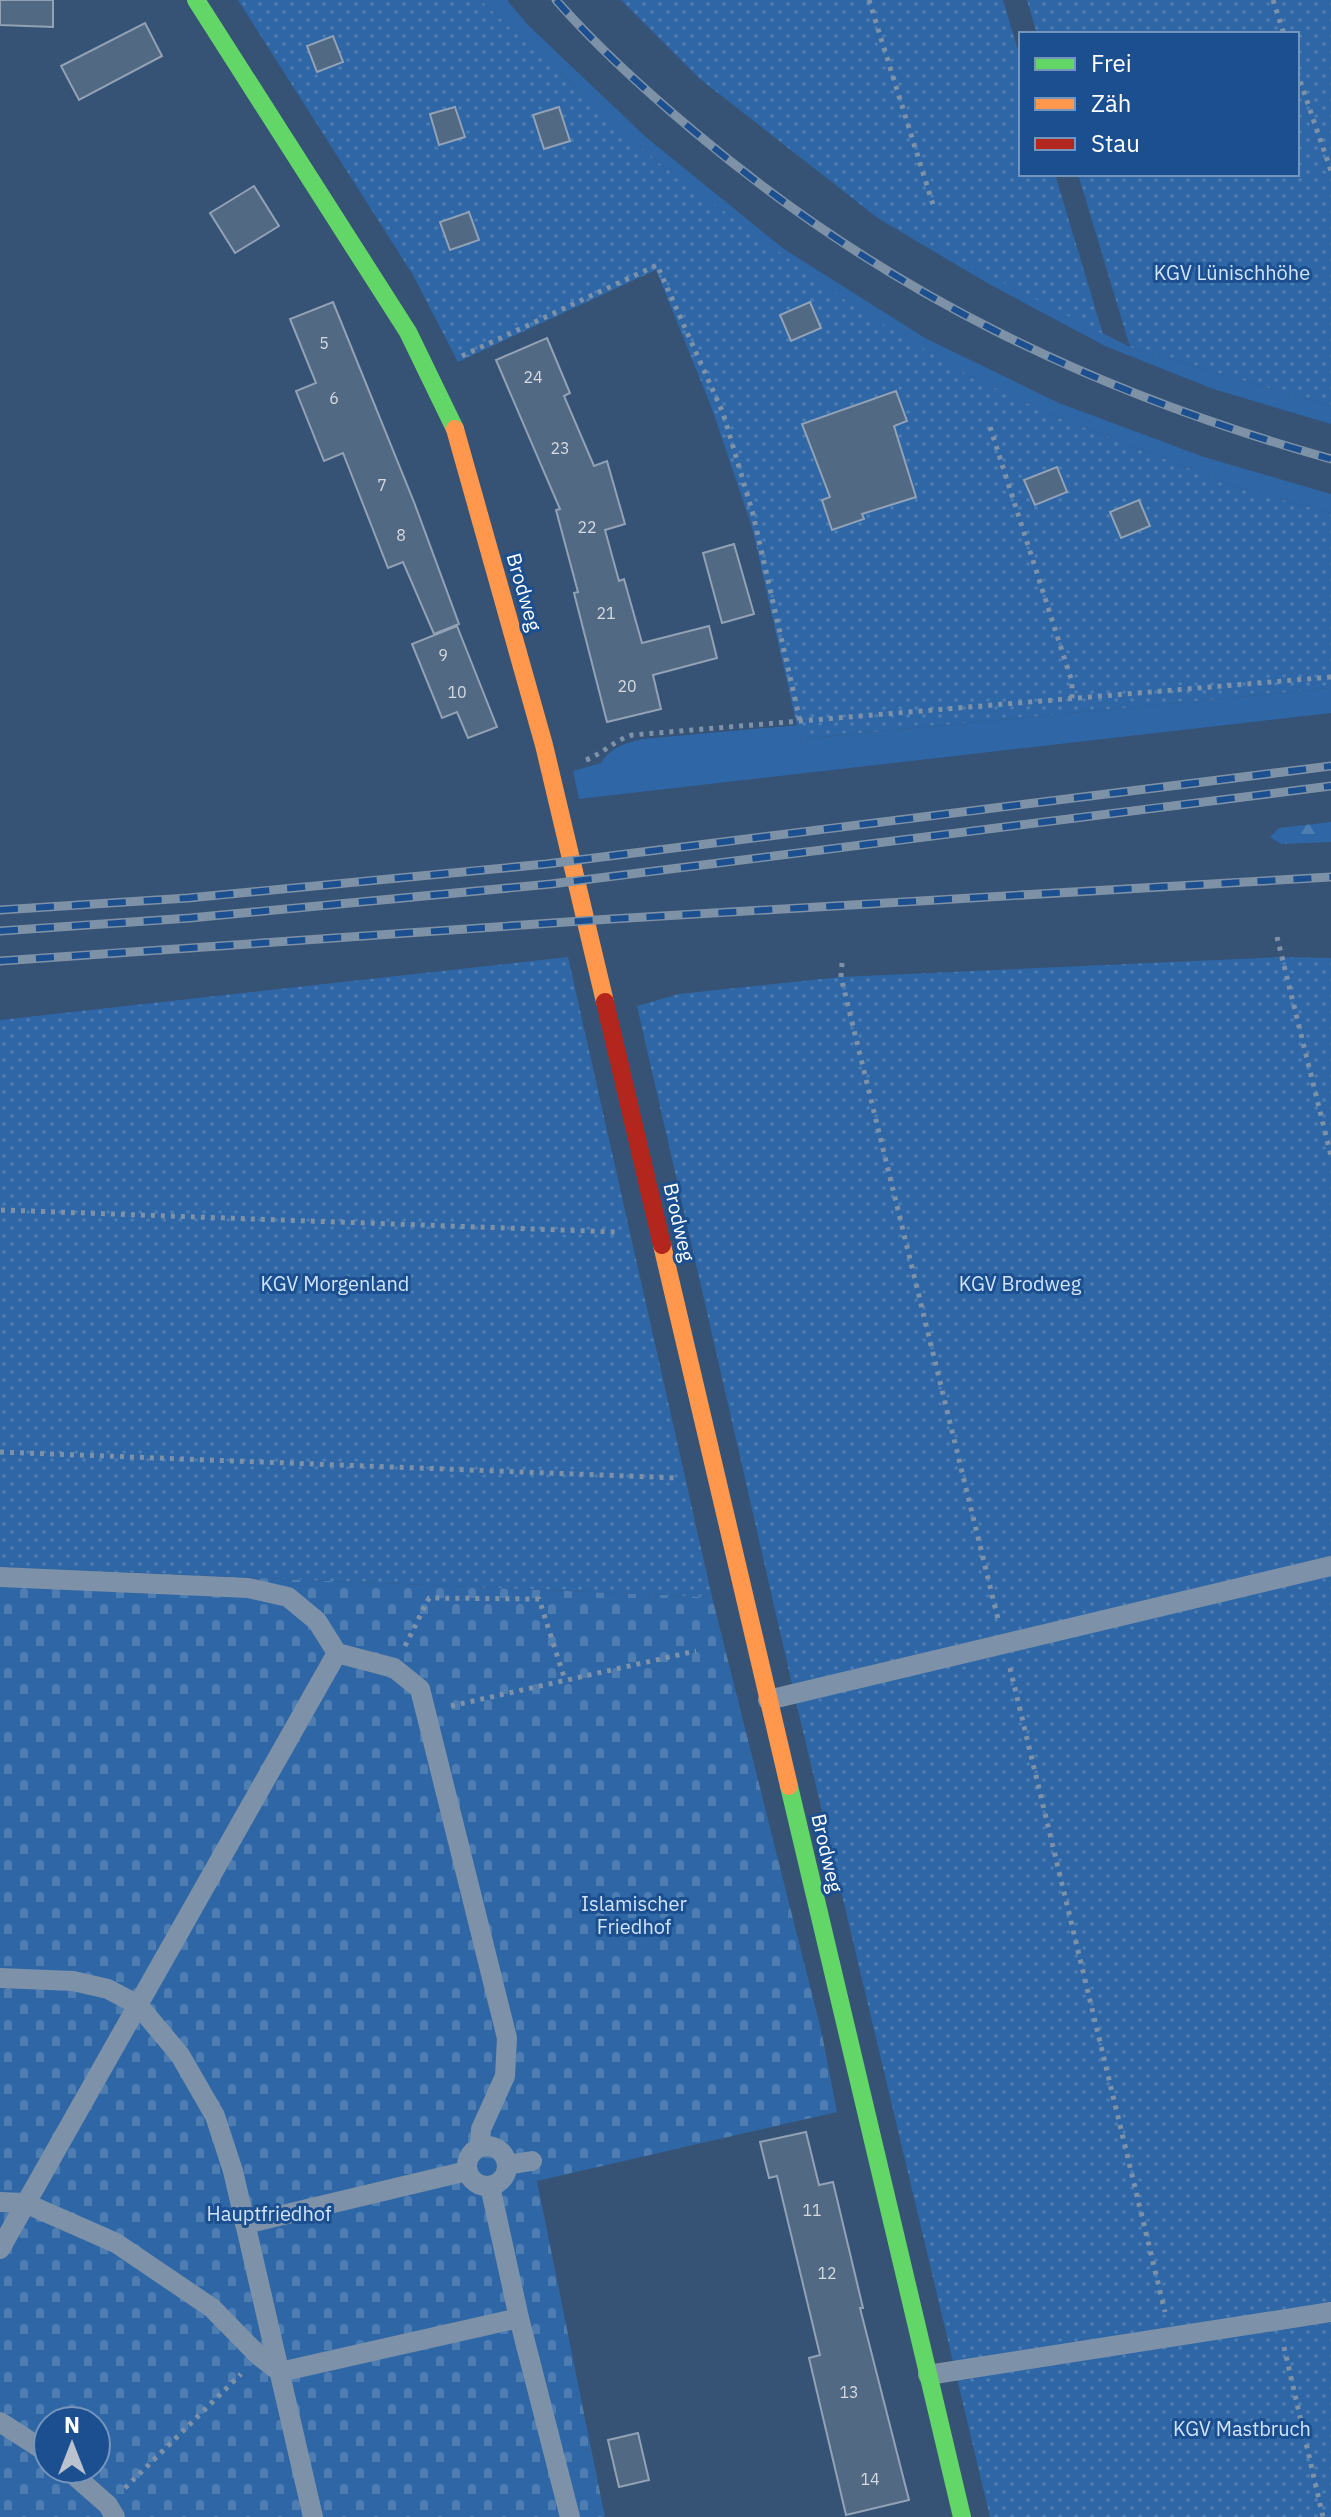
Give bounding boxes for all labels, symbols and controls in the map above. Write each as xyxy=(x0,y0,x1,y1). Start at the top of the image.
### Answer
legend xyxy=(1019,32,1299,176)
text: Frei xyxy=(1091,47,1132,79)
text: Zäh xyxy=(1091,87,1131,119)
text: Stau xyxy=(1091,127,1140,159)
park label: KGV Lünischhöhe xyxy=(1154,259,1310,286)
house number: 5 xyxy=(319,333,329,353)
house number: 24 xyxy=(523,367,543,387)
house number: 6 xyxy=(329,388,339,408)
house number: 23 xyxy=(550,438,570,458)
house number: 7 xyxy=(377,475,387,495)
house number: 22 xyxy=(577,517,597,537)
house number: 8 xyxy=(396,525,406,545)
street label: Brodweg xyxy=(500,550,549,634)
house number: 21 xyxy=(596,603,616,623)
house number: 9 xyxy=(438,645,448,665)
house number: 20 xyxy=(617,676,637,696)
house number: 10 xyxy=(447,682,467,702)
street label: Brodweg xyxy=(657,1180,702,1264)
park label: KGV Morgenland xyxy=(261,1270,409,1297)
park label: KGV Brodweg xyxy=(959,1270,1082,1297)
street label: Brodweg xyxy=(805,1811,850,1895)
park label: Islamischer Friedhof xyxy=(581,1890,687,1940)
park label: Hauptfriedhof xyxy=(207,2200,332,2227)
house number: 11 xyxy=(802,2200,822,2220)
house number: 12 xyxy=(817,2263,837,2283)
house number: 13 xyxy=(839,2382,859,2402)
north arrow xyxy=(32,2405,112,2485)
text: N xyxy=(64,2410,80,2439)
park label: KGV Mastbruch xyxy=(1173,2415,1311,2442)
house number: 14 xyxy=(860,2469,880,2489)

